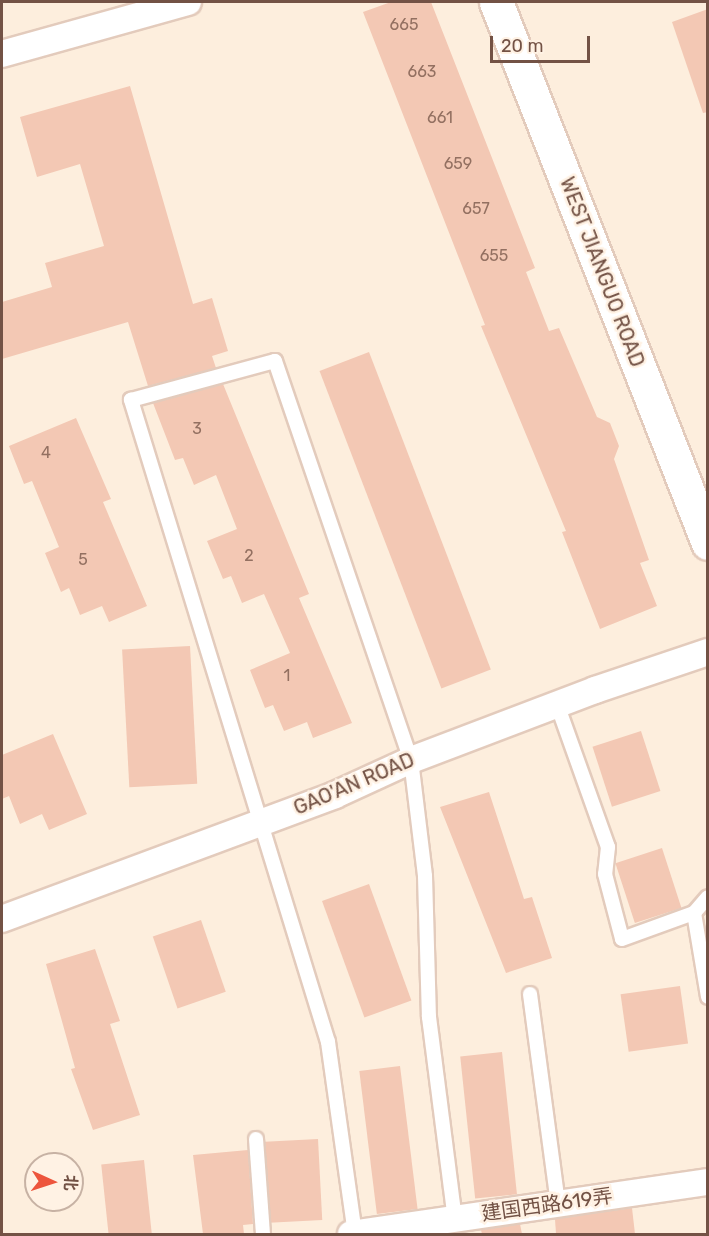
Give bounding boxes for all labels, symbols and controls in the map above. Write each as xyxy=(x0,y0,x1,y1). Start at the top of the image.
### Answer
house number: 665 xyxy=(390,15,418,35)
scale bar xyxy=(493,24,594,62)
text: 20 m xyxy=(501,35,543,57)
house number: 663 xyxy=(408,62,436,82)
house number: 661 xyxy=(427,108,453,128)
house number: 659 xyxy=(444,154,472,174)
street label: WEST JIANGUO ROAD xyxy=(555,173,649,371)
house number: 657 xyxy=(462,199,490,219)
house number: 655 xyxy=(480,246,508,266)
house number: 3 xyxy=(192,419,202,439)
house number: 4 xyxy=(41,443,51,463)
house number: 2 xyxy=(244,546,254,566)
house number: 5 xyxy=(78,550,88,570)
house number: 1 xyxy=(284,666,290,686)
street label: GAO'AN ROAD xyxy=(290,748,418,820)
north arrow xyxy=(24,1152,84,1212)
text: 北 xyxy=(61,1174,80,1191)
street label: 建国西路619弄 xyxy=(480,1184,614,1226)

